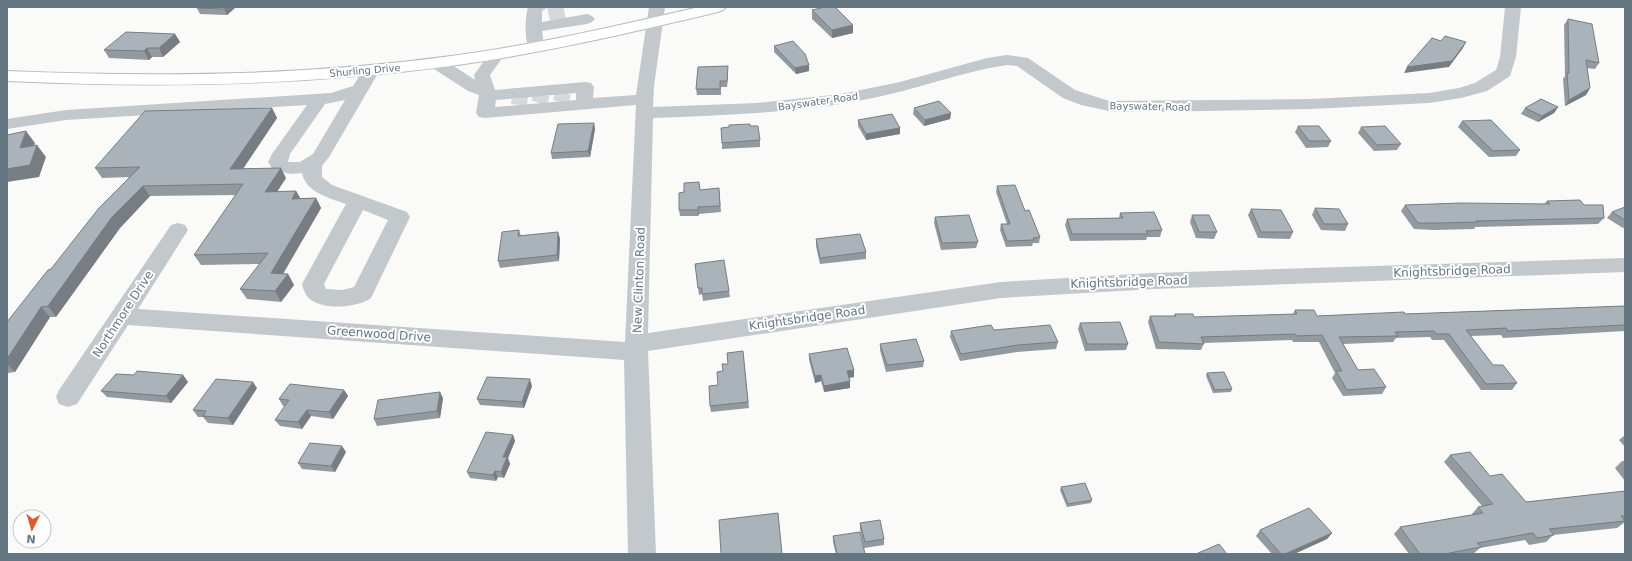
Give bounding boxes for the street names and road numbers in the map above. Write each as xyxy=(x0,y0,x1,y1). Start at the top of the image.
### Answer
street label: Shurling Drive xyxy=(329,62,401,79)
street label: Bayswater Road xyxy=(777,90,859,113)
street label: Bayswater Road xyxy=(1109,100,1191,113)
street label: New Clinton Road xyxy=(630,227,648,333)
street label: Knightsbridge Road xyxy=(1393,262,1511,280)
street label: Northmore Drive xyxy=(90,268,156,360)
street label: Knightsbridge Road xyxy=(1070,273,1188,291)
street label: Knightsbridge Road xyxy=(748,303,866,333)
street label: Greenwood Drive xyxy=(327,323,431,345)

